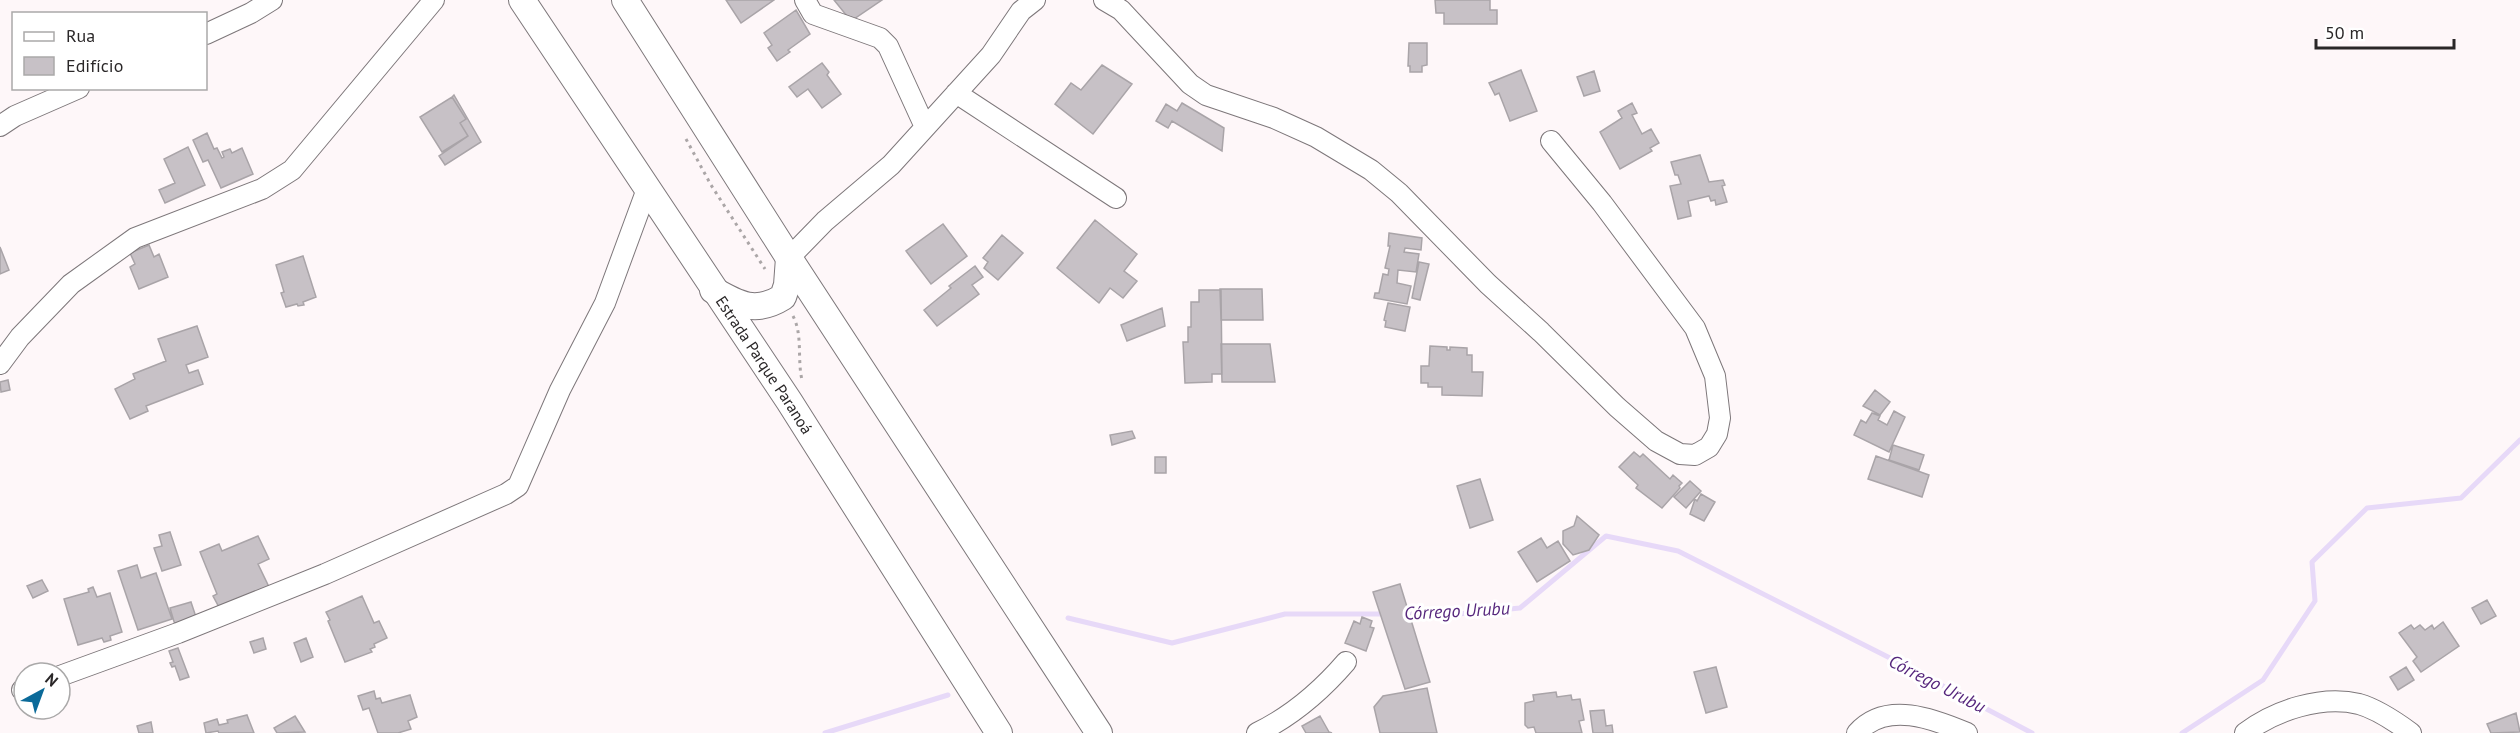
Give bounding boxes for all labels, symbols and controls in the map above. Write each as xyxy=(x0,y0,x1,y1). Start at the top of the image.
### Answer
legend xyxy=(12,12,207,90)
scale bar xyxy=(2316,12,2454,50)
text: 50 m xyxy=(2325,21,2364,44)
text: Rua xyxy=(66,24,95,47)
text: Edifício xyxy=(66,54,123,77)
street label: Estrada Parque Paranoá xyxy=(712,292,817,438)
water label: Córrego Urubu xyxy=(1404,596,1510,625)
water label: Córrego Urubu xyxy=(1885,649,1990,718)
north arrow xyxy=(12,661,72,721)
text: N xyxy=(41,669,62,691)

